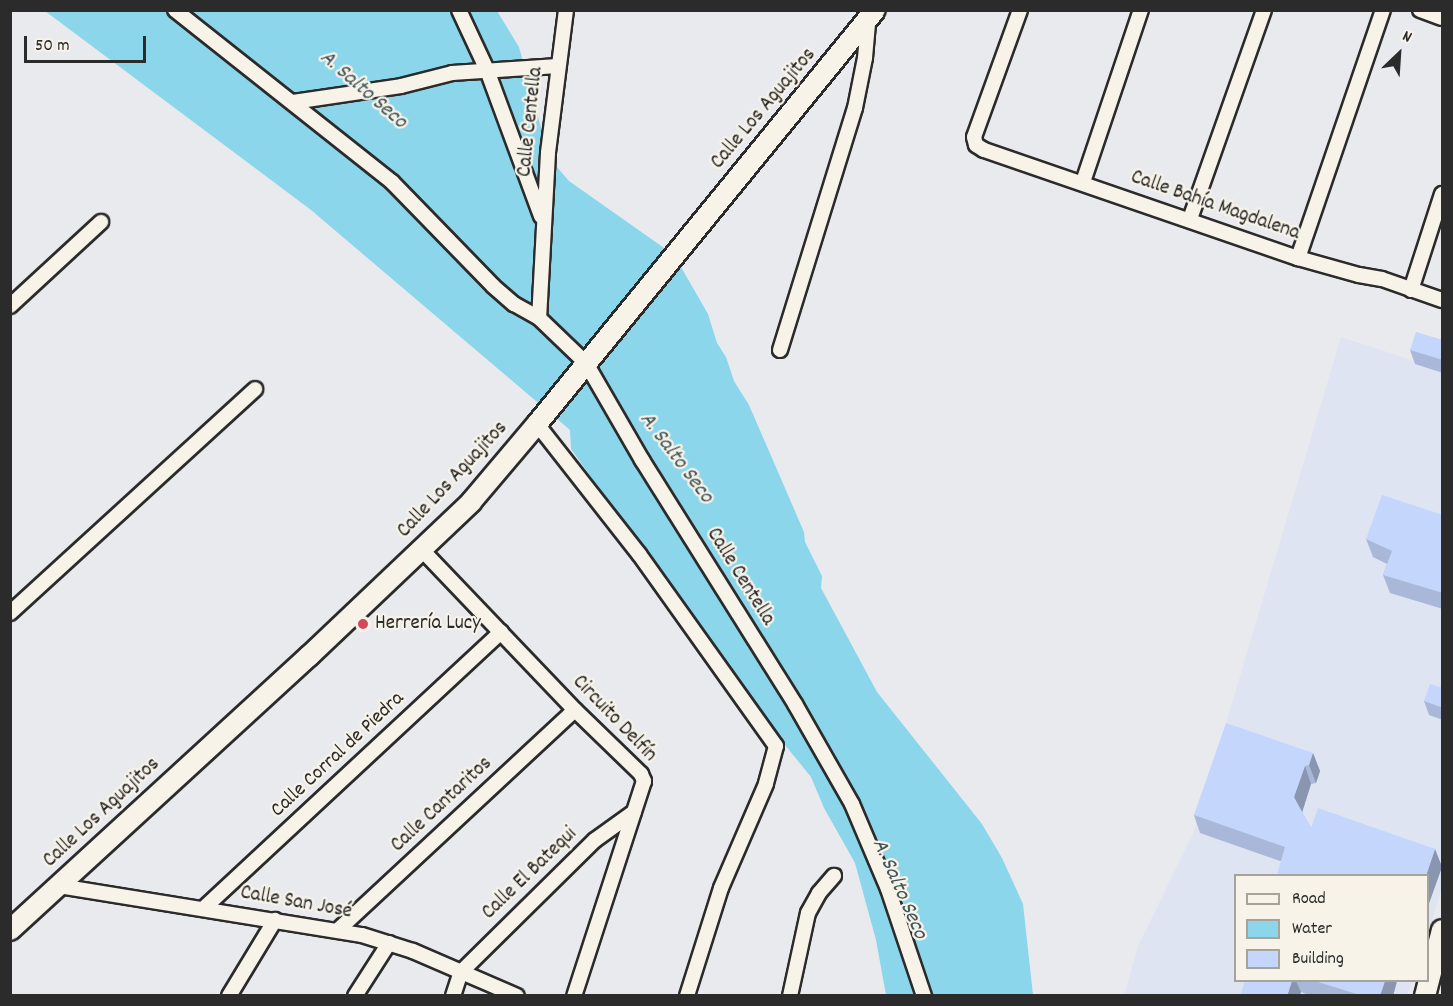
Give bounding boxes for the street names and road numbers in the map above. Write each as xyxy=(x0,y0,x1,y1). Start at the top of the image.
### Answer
street label: Calle Los Aguajitos xyxy=(706,43,822,175)
street label: Calle Centella xyxy=(513,66,549,178)
street label: Calle Bahía Magdalena xyxy=(1127,165,1303,247)
street label: Calle Los Aguajitos xyxy=(392,416,514,544)
street label: Calle Centella xyxy=(700,524,780,630)
street label: Circuito Delfín xyxy=(566,670,662,768)
street label: Calle Corral de Piedra xyxy=(266,687,410,823)
street label: Calle Los Aguajitos xyxy=(38,752,166,874)
street label: Calle Cantaritos xyxy=(386,752,498,858)
street label: Calle El Batequi xyxy=(477,822,583,926)
street label: Calle San José xyxy=(238,881,354,925)

